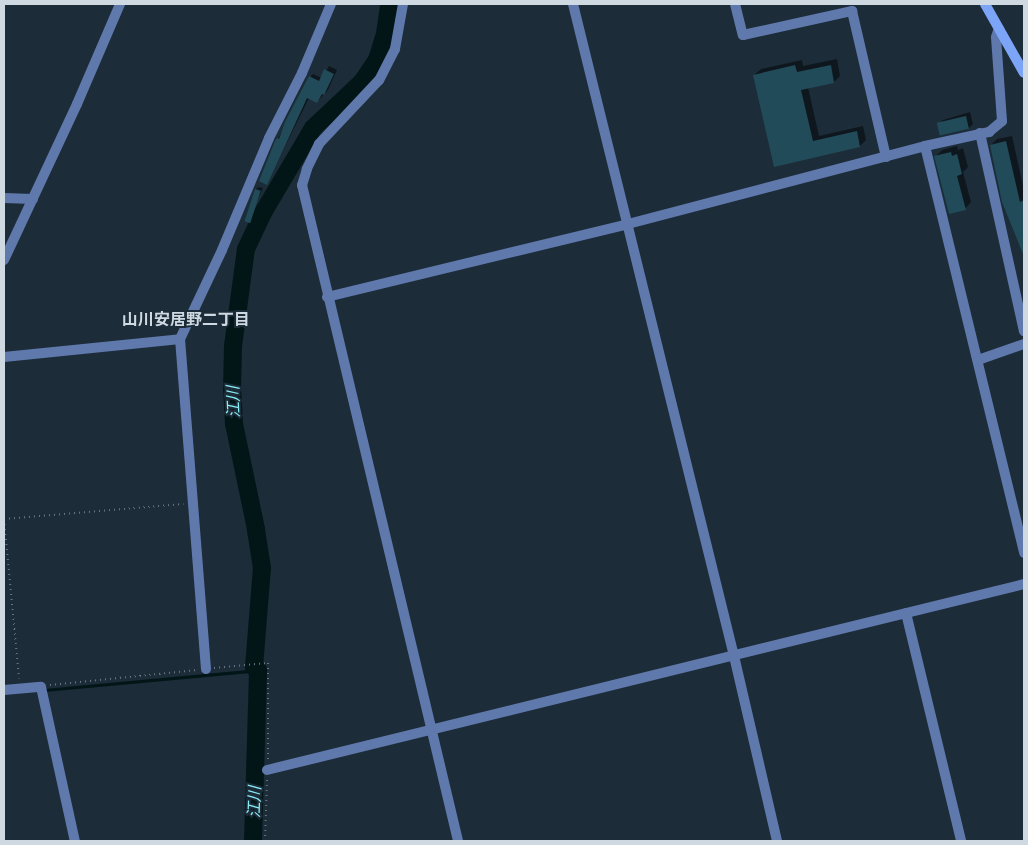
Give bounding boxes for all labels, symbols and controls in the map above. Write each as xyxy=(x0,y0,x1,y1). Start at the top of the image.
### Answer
district label: 山川安居野二丁目 xyxy=(122,309,250,329)
water label: 江川 xyxy=(223,386,243,418)
water label: 江川 xyxy=(244,786,264,818)

